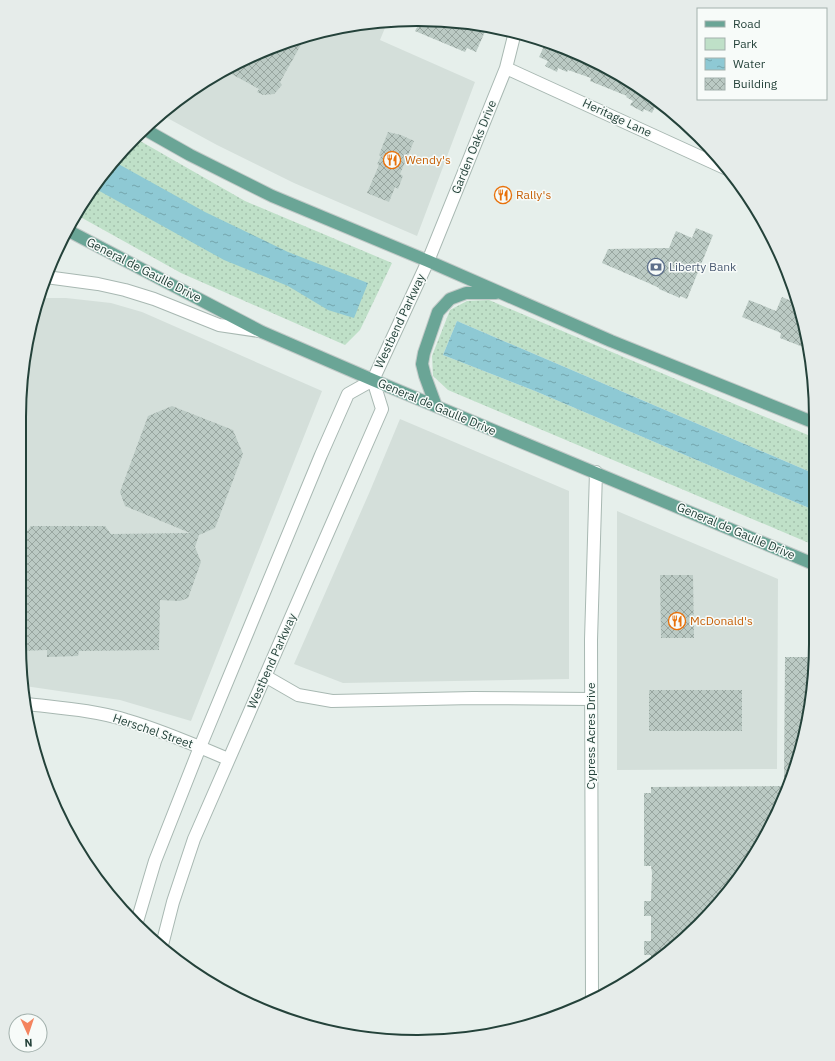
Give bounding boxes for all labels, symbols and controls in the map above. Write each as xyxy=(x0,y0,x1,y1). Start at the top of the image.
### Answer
legend xyxy=(697,8,827,100)
text: Road xyxy=(733,16,761,31)
text: Park xyxy=(733,36,758,51)
text: Water xyxy=(733,56,766,71)
text: Building xyxy=(733,76,778,91)
street label: Heritage Lane xyxy=(580,95,655,140)
street label: Garden Oaks Drive xyxy=(448,97,499,196)
restaurant icon: Wendy's xyxy=(382,150,402,170)
place label: Wendy's xyxy=(405,152,451,167)
restaurant icon: Rally's xyxy=(493,185,513,205)
place label: Rally's xyxy=(516,187,551,202)
street label: General de Gaulle Drive xyxy=(84,234,205,305)
bank icon: Liberty Bank xyxy=(646,257,666,277)
place label: Liberty Bank xyxy=(669,259,737,274)
street label: Westbend Parkway xyxy=(371,271,428,371)
street label: General de Gaulle Drive xyxy=(376,375,499,438)
street label: General de Gaulle Drive xyxy=(675,499,798,562)
street label: Westbend Parkway xyxy=(244,611,299,711)
restaurant icon: McDonald's xyxy=(667,611,687,631)
place label: McDonald's xyxy=(690,613,753,628)
street label: Cypress Acres Drive xyxy=(583,682,598,789)
street label: Herschel Street xyxy=(111,710,195,751)
north arrow xyxy=(8,1013,48,1053)
text: N xyxy=(24,1036,33,1050)

